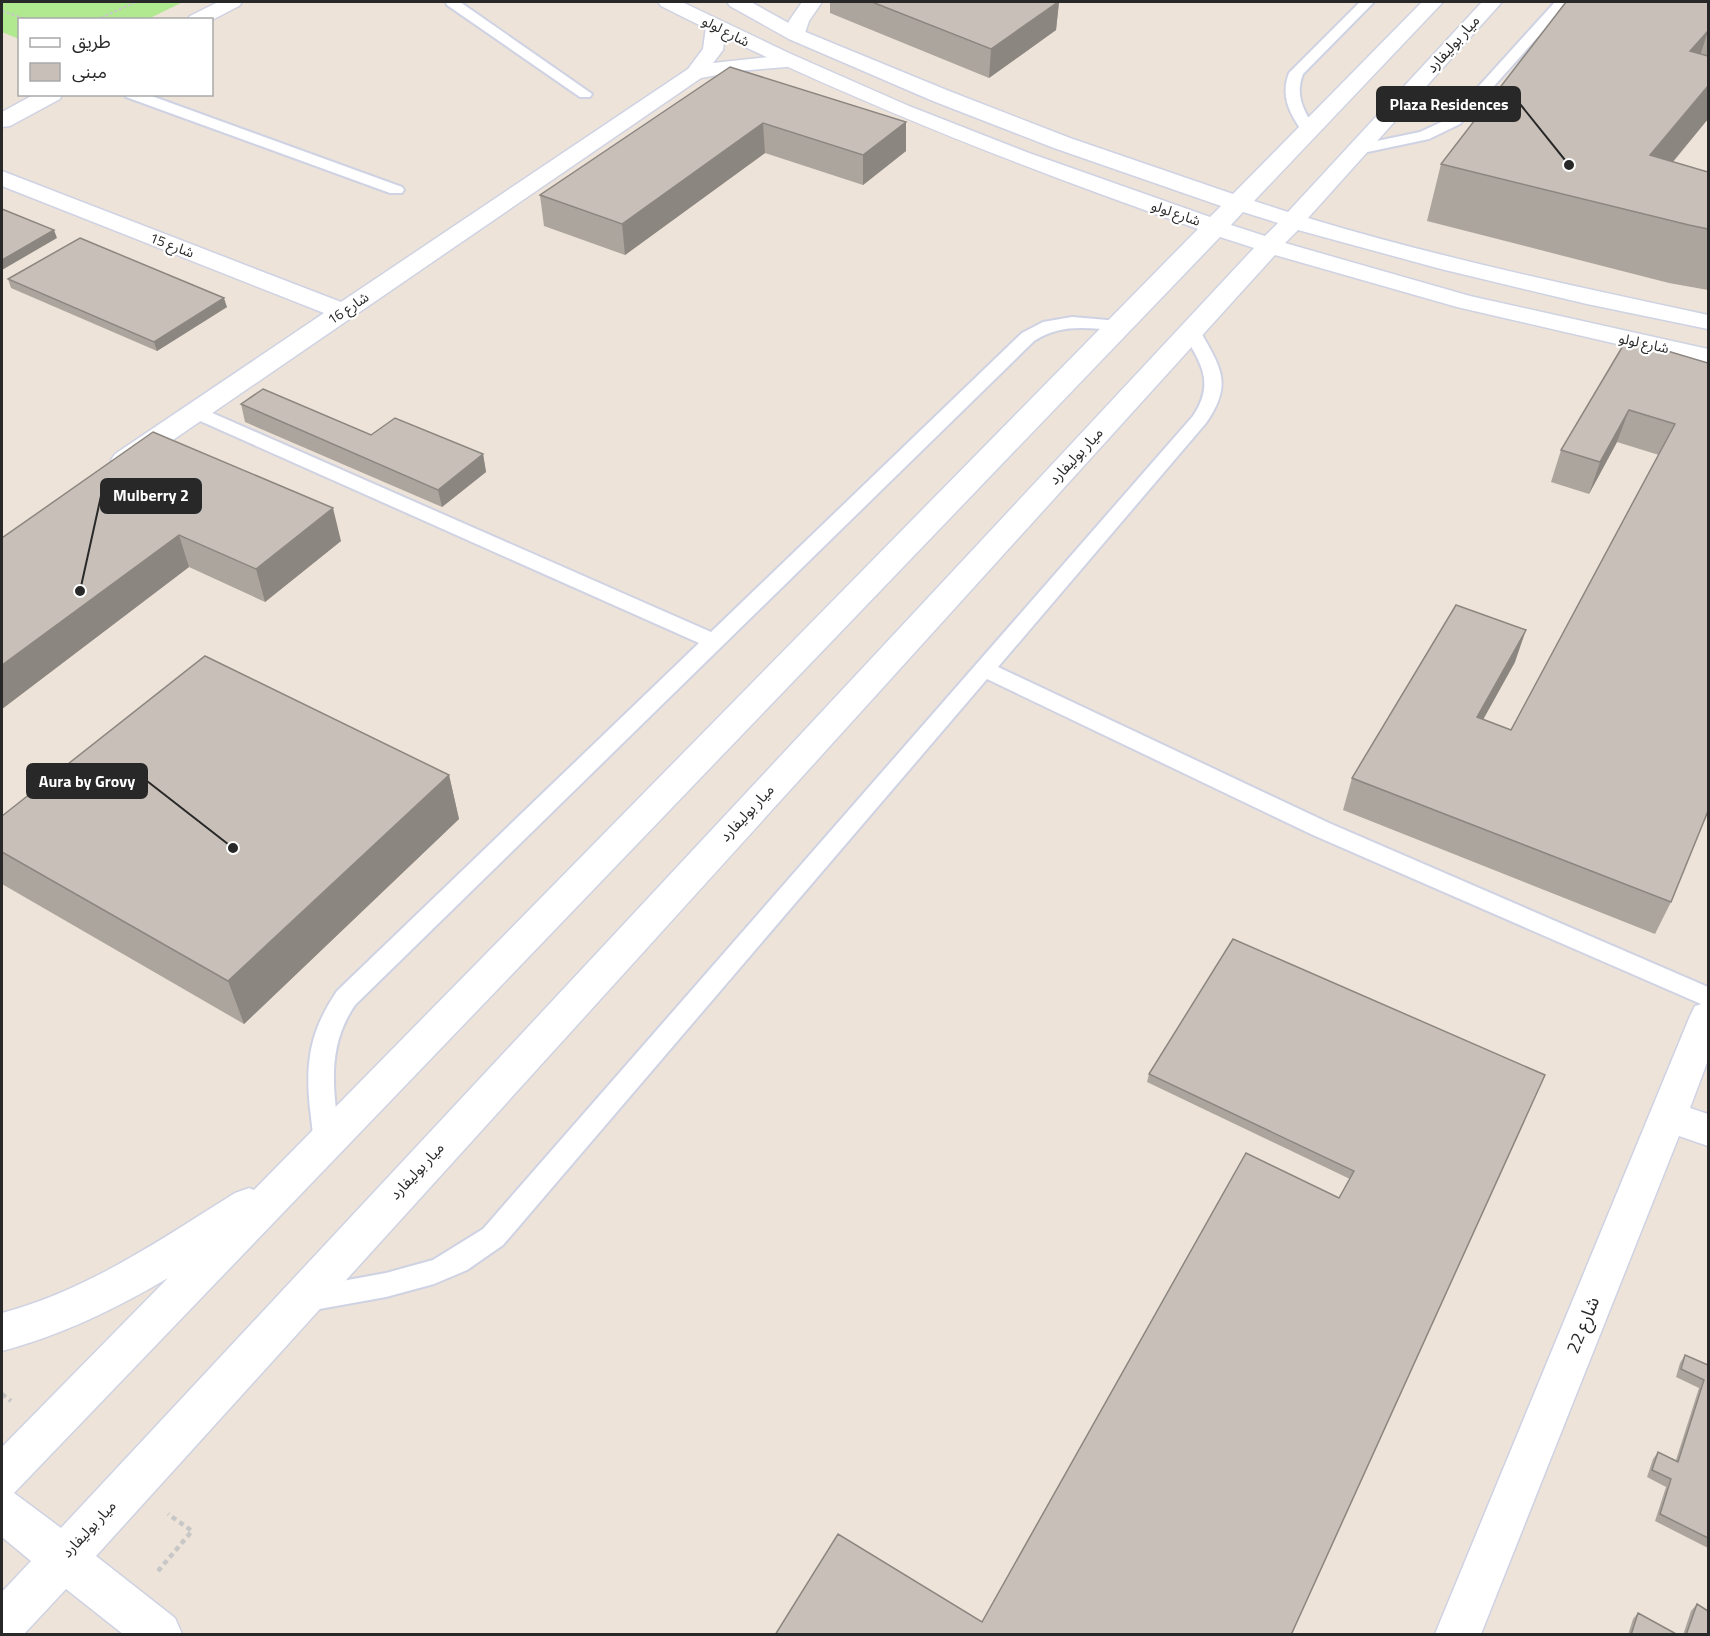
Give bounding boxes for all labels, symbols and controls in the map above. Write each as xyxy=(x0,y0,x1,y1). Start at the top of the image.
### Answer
street label: ميار بوليفارد xyxy=(1420,9,1485,78)
street label: شارع لولو xyxy=(698,10,754,52)
legend xyxy=(18,18,213,96)
text: طريق xyxy=(72,28,111,55)
text: مبنى xyxy=(72,58,107,85)
callout: Plaza Residences xyxy=(1377,87,1520,121)
text: Plaza Residences xyxy=(1389,92,1509,116)
street label: شارع لولو xyxy=(1148,194,1204,232)
street label: شارع 15 xyxy=(147,226,197,264)
street label: شارع 16 xyxy=(323,286,373,330)
street label: شارع لولو xyxy=(1617,327,1671,359)
street label: ميار بوليفارد xyxy=(1043,422,1108,490)
callout: Mulberry 2 xyxy=(101,479,201,513)
text: Mulberry 2 xyxy=(113,483,189,507)
callout: Aura by Grovy xyxy=(27,764,147,798)
text: Aura by Grovy xyxy=(39,769,135,793)
street label: ميار بوليفارد xyxy=(714,779,779,847)
street label: ميار بوليفارد xyxy=(384,1137,449,1205)
street label: شارع 22 xyxy=(1559,1292,1607,1358)
street label: ميار بوليفارد xyxy=(56,1495,121,1563)

